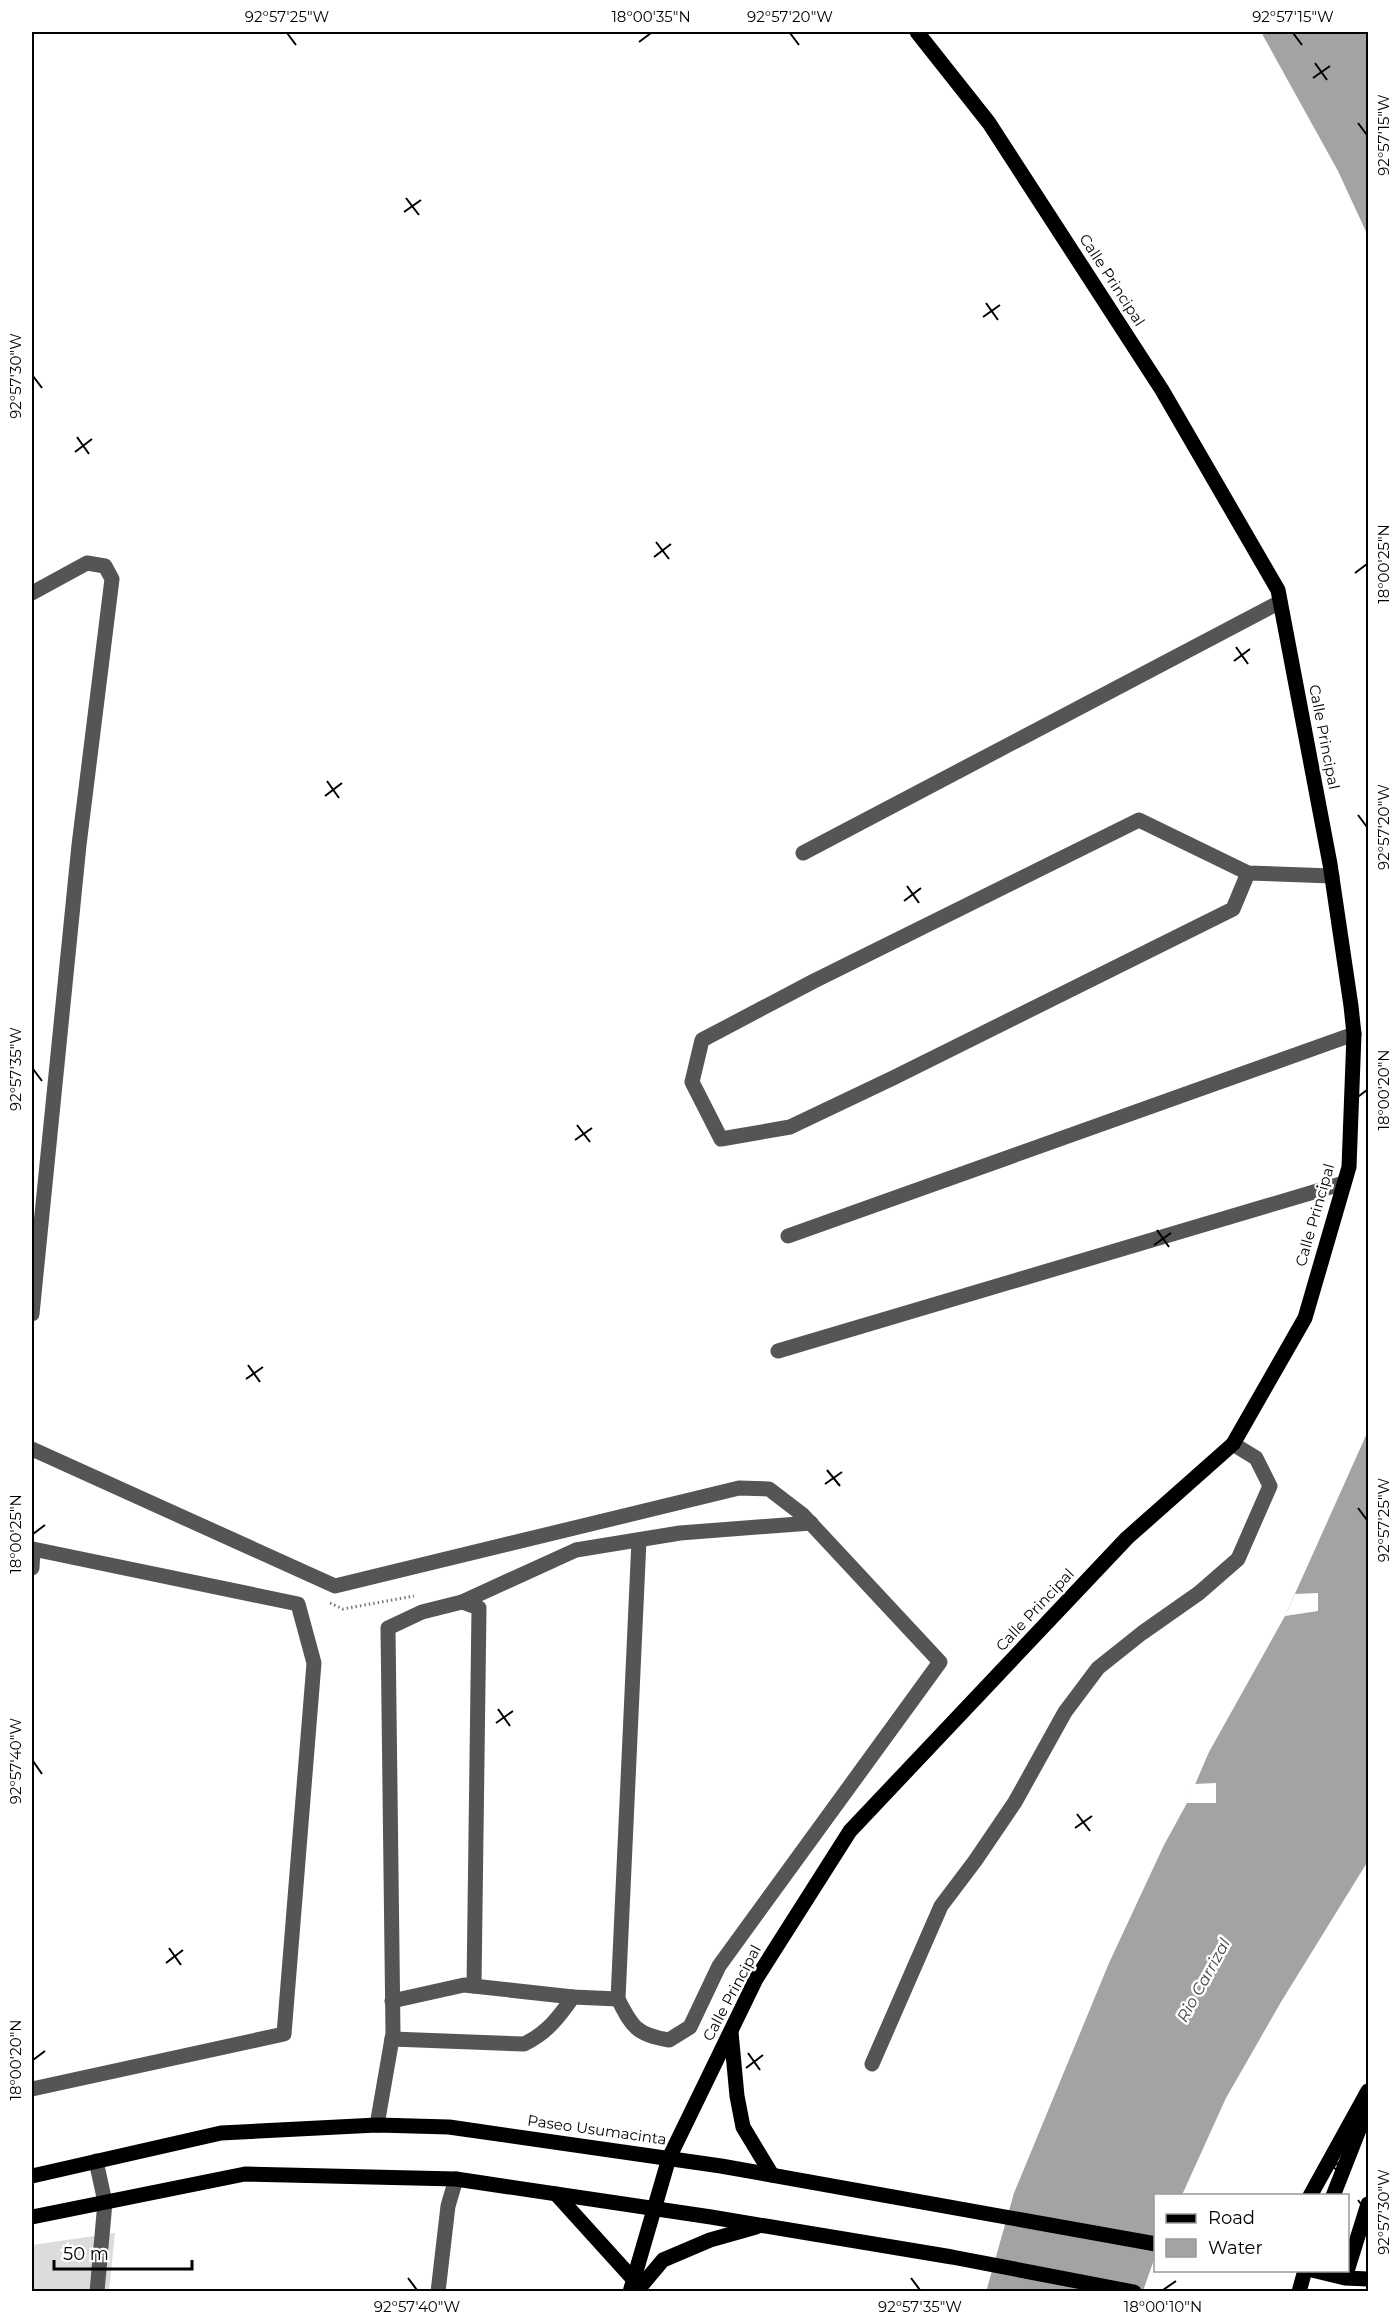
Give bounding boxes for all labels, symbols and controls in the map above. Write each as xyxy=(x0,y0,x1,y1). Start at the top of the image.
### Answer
text: 92°57'25"W xyxy=(245,7,329,26)
text: 18°00'35"N xyxy=(611,7,691,26)
text: 92°57'20"W xyxy=(747,7,833,26)
text: 92°57'15"W xyxy=(1252,7,1334,26)
text: 92°57'15"W xyxy=(1374,94,1393,176)
street label: Calle Principal xyxy=(1076,230,1149,329)
text: 92°57'30"W xyxy=(6,333,25,419)
text: 18°00'25"N xyxy=(1374,524,1393,604)
street label: Calle Principal xyxy=(1305,683,1344,791)
text: 92°57'20"W xyxy=(1374,784,1393,870)
text: 92°57'35"W xyxy=(6,1027,25,1111)
text: 18°00'20"N xyxy=(1374,1049,1393,1131)
street label: Calle Principal xyxy=(1291,1161,1338,1269)
text: 92°57'25"W xyxy=(1374,1478,1393,1562)
text: 18°00'25"N xyxy=(6,1494,25,1574)
street label: Calle Principal xyxy=(991,1564,1078,1655)
text: 92°57'40"W xyxy=(6,1718,25,1804)
water label: Rio Carrizal xyxy=(1173,1935,1234,2025)
street label: Calle Principal xyxy=(698,1941,765,2044)
text: 18°00'20"N xyxy=(6,2019,25,2101)
street label: Paseo Usumacinta xyxy=(526,2110,668,2149)
text: 92°57'30"W xyxy=(1374,2169,1393,2255)
legend xyxy=(1154,2194,1349,2272)
text: Road xyxy=(1208,2207,1255,2229)
scale bar xyxy=(54,2233,192,2271)
text: Water xyxy=(1208,2237,1263,2259)
text: 50 m xyxy=(63,2243,109,2265)
text: 92°57'40"W xyxy=(374,2297,460,2316)
text: 92°57'35"W xyxy=(878,2297,962,2316)
text: 18°00'10"N xyxy=(1124,2297,1202,2316)

